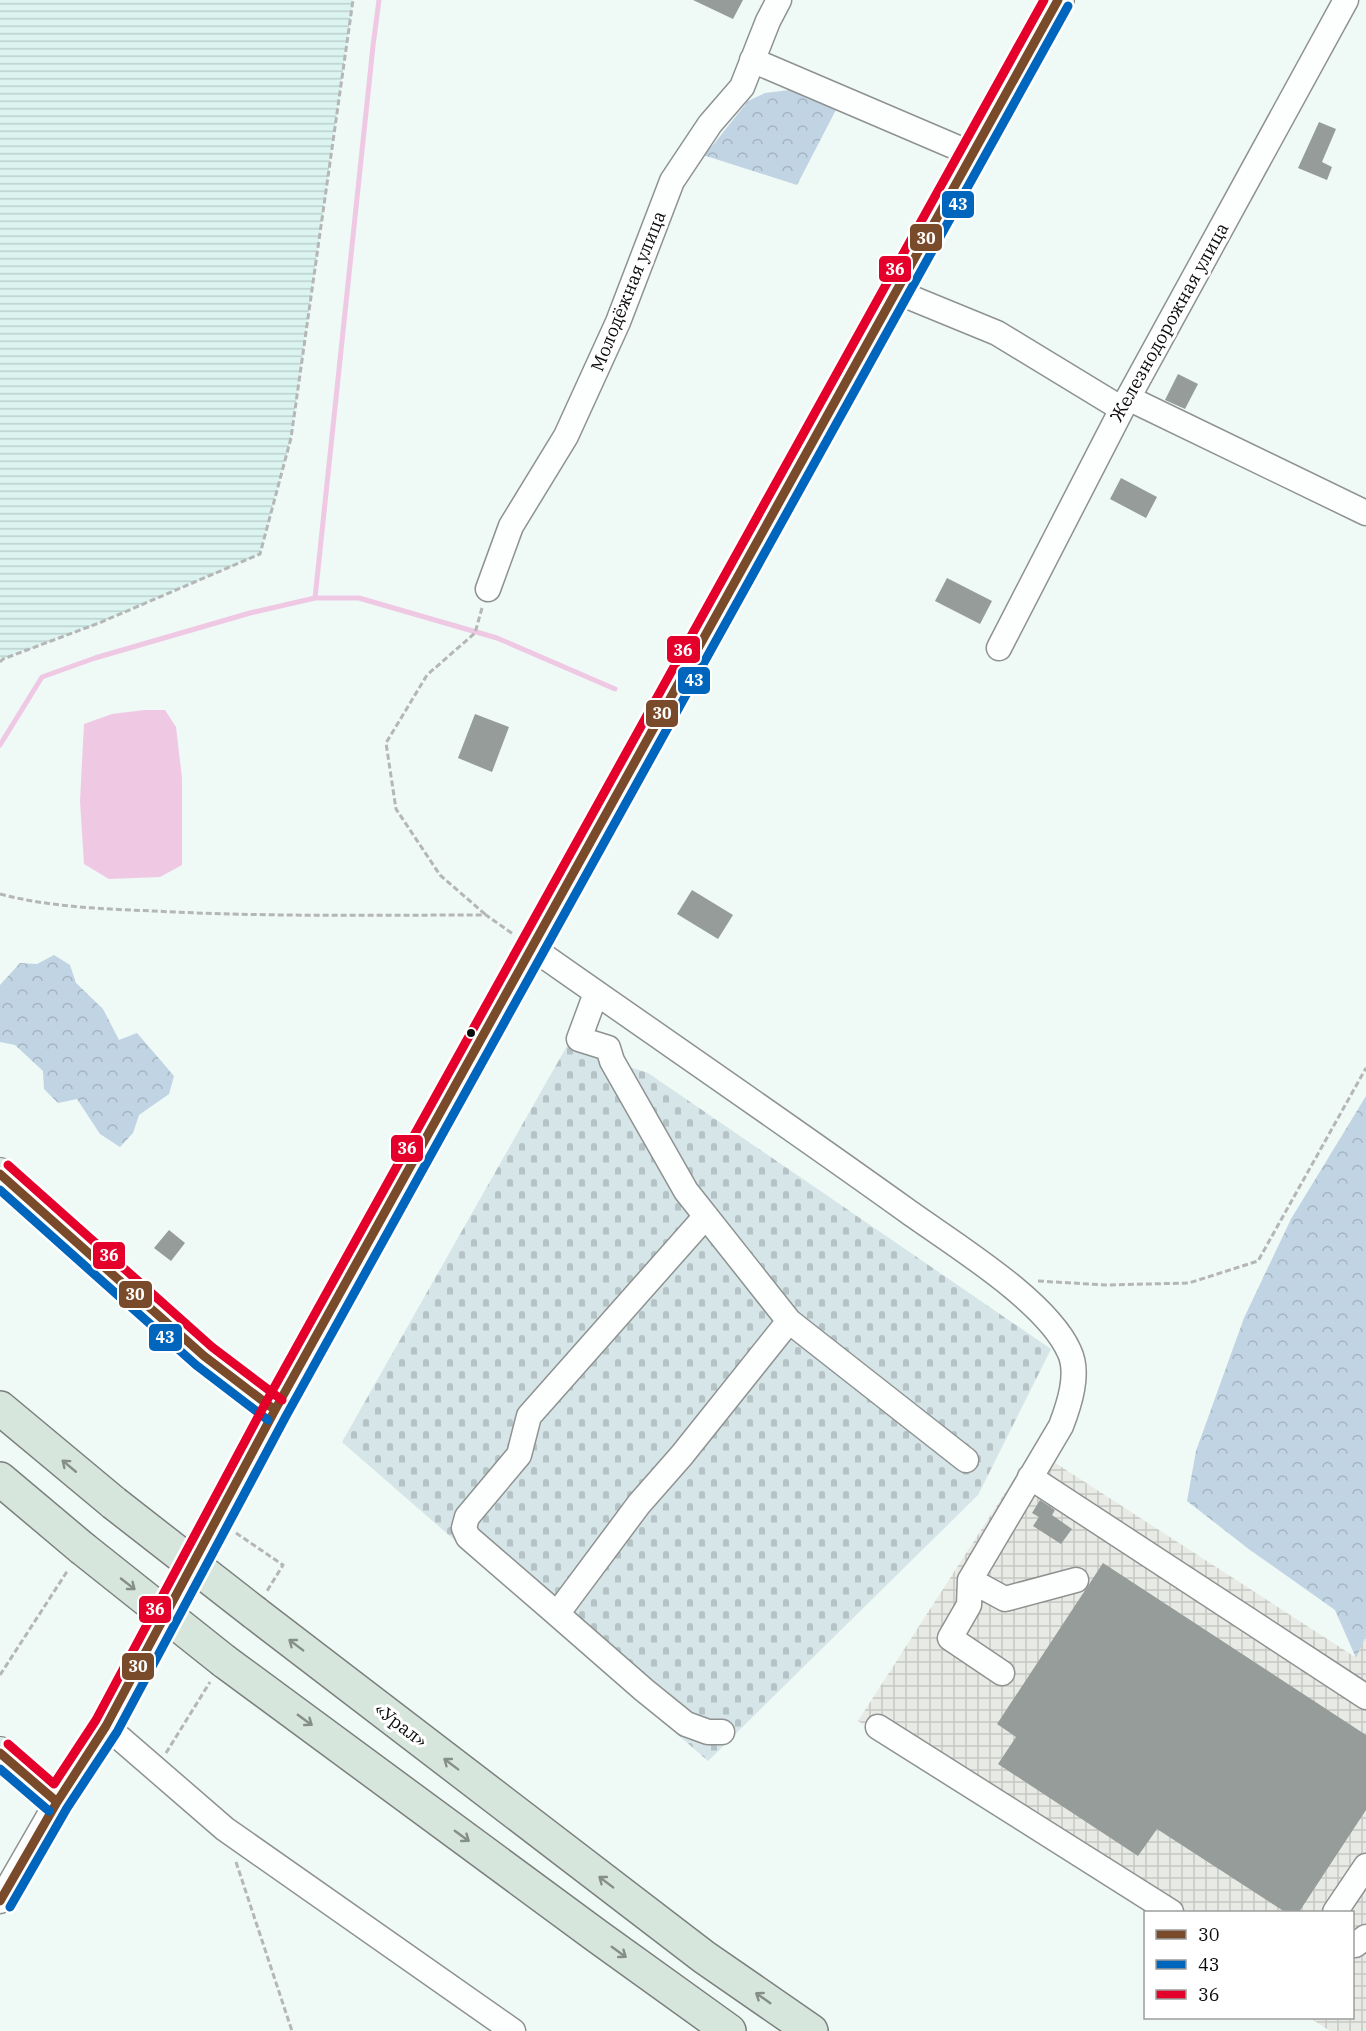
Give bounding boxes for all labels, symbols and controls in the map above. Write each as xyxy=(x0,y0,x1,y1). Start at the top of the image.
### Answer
line badge: 43 xyxy=(941,190,975,219)
text: 43 xyxy=(948,194,968,214)
street label: Молодёжная улица xyxy=(585,207,671,375)
street label: Железнодорожная улица xyxy=(1105,218,1233,426)
line badge: 30 xyxy=(909,223,943,252)
text: 30 xyxy=(916,228,936,248)
line badge: 36 xyxy=(878,255,912,283)
text: 36 xyxy=(885,259,905,279)
line badge: 36 xyxy=(666,635,701,664)
text: 36 xyxy=(673,640,693,660)
line badge: 43 xyxy=(677,666,711,695)
text: 43 xyxy=(684,670,704,690)
line badge: 30 xyxy=(645,699,679,728)
text: 30 xyxy=(652,703,672,723)
unlabelled marker xyxy=(465,1027,477,1039)
line badge: 36 xyxy=(390,1134,424,1163)
text: 36 xyxy=(397,1138,417,1158)
line badge: 36 xyxy=(92,1241,126,1270)
text: 36 xyxy=(99,1245,119,1265)
line badge: 30 xyxy=(118,1280,153,1309)
text: 30 xyxy=(125,1284,145,1304)
line badge: 43 xyxy=(148,1323,183,1352)
text: 43 xyxy=(155,1327,175,1347)
one-way arrow xyxy=(61,1459,77,1472)
one-way arrow xyxy=(120,1578,136,1591)
line badge: 36 xyxy=(138,1595,172,1624)
text: 36 xyxy=(145,1599,165,1619)
one-way arrow xyxy=(289,1639,305,1652)
line badge: 30 xyxy=(121,1652,155,1681)
text: 30 xyxy=(128,1656,148,1676)
street label: «Урал» xyxy=(370,1698,432,1752)
one-way arrow xyxy=(297,1714,313,1727)
one-way arrow xyxy=(444,1757,460,1770)
one-way arrow xyxy=(454,1830,470,1843)
one-way arrow xyxy=(598,1876,614,1889)
legend xyxy=(1144,1911,1354,2019)
text: 30 xyxy=(1198,1923,1220,1946)
one-way arrow xyxy=(611,1946,627,1958)
text: 43 xyxy=(1198,1953,1220,1976)
text: 36 xyxy=(1198,1983,1220,2006)
one-way arrow xyxy=(755,1992,772,2004)

